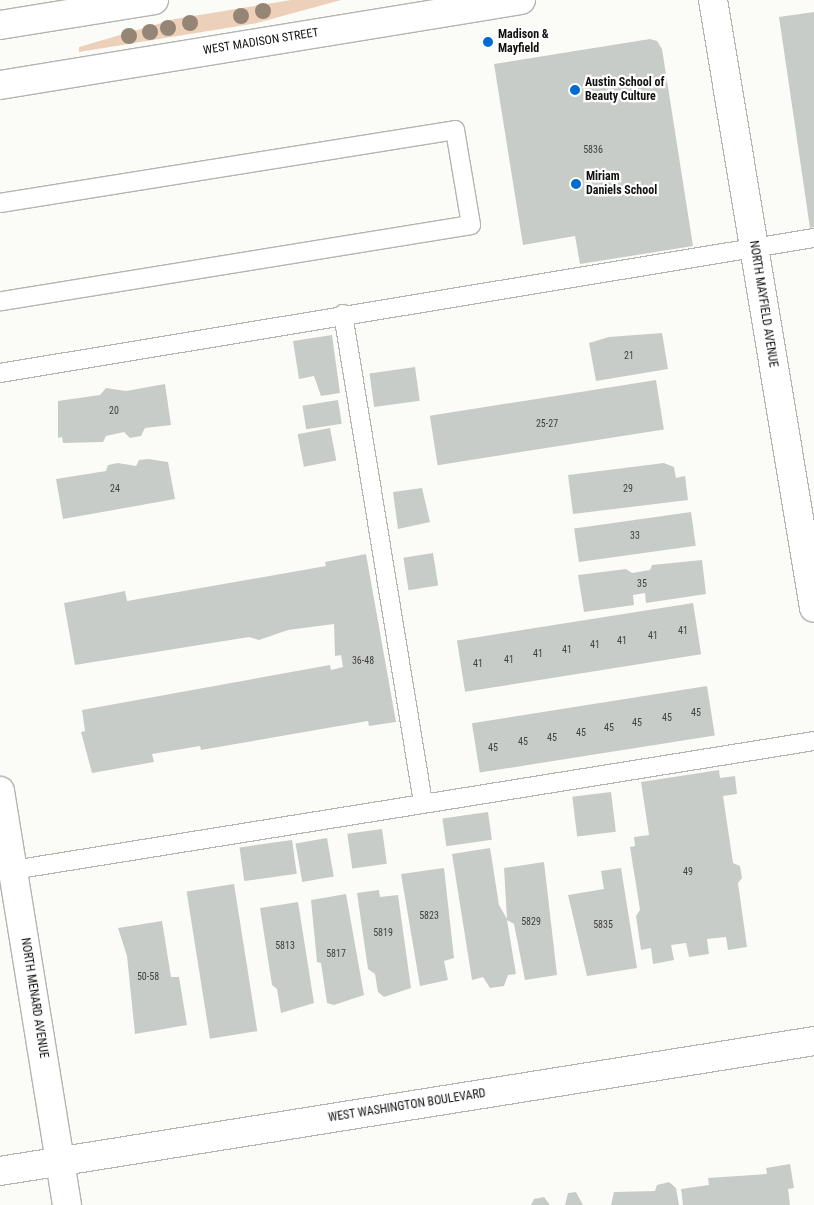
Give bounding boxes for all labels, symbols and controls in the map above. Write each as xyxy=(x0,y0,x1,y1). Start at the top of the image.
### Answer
street label: WEST MADISON STREET xyxy=(202,26,320,58)
place label: Madison & Mayfield xyxy=(498,28,549,56)
marker: Madison & Mayfield xyxy=(482,36,494,48)
place label: Austin School of Beauty Culture xyxy=(585,76,664,104)
marker: Austin School of Beauty Culture xyxy=(569,84,581,96)
house number: 5836 xyxy=(583,144,603,156)
place label: Miriam Daniels School xyxy=(586,170,657,198)
marker: Miriam Daniels School xyxy=(570,178,582,190)
street label: NORTH MAYFIELD AVENUE xyxy=(746,240,780,368)
house number: 21 xyxy=(624,350,634,362)
house number: 20 xyxy=(109,405,119,417)
house number: 25-27 xyxy=(536,418,558,430)
house number: 24 xyxy=(110,483,120,495)
house number: 29 xyxy=(623,483,633,495)
house number: 33 xyxy=(630,530,640,542)
house number: 35 xyxy=(637,578,647,590)
house number: 41 xyxy=(678,625,688,637)
house number: 41 xyxy=(648,630,658,642)
house number: 41 xyxy=(617,635,627,647)
house number: 41 xyxy=(590,639,600,651)
house number: 41 xyxy=(562,644,572,656)
house number: 41 xyxy=(533,648,543,660)
house number: 41 xyxy=(504,654,514,666)
house number: 36-48 xyxy=(352,655,374,667)
house number: 41 xyxy=(473,658,483,670)
house number: 45 xyxy=(691,707,701,719)
house number: 45 xyxy=(662,712,672,724)
house number: 45 xyxy=(632,717,642,729)
house number: 45 xyxy=(604,722,614,734)
house number: 45 xyxy=(576,727,586,739)
house number: 45 xyxy=(547,732,557,744)
house number: 45 xyxy=(518,736,528,748)
house number: 45 xyxy=(488,742,498,754)
house number: 49 xyxy=(683,866,693,878)
house number: 5823 xyxy=(419,910,439,922)
house number: 5829 xyxy=(521,916,541,928)
house number: 5835 xyxy=(593,919,613,931)
house number: 5819 xyxy=(373,927,393,939)
street label: NORTH MENARD AVENUE xyxy=(17,937,51,1059)
house number: 5813 xyxy=(275,940,295,952)
house number: 5817 xyxy=(326,948,346,960)
house number: 50-58 xyxy=(137,971,159,983)
street label: WEST WASHINGTON BOULEVARD xyxy=(327,1086,487,1126)

